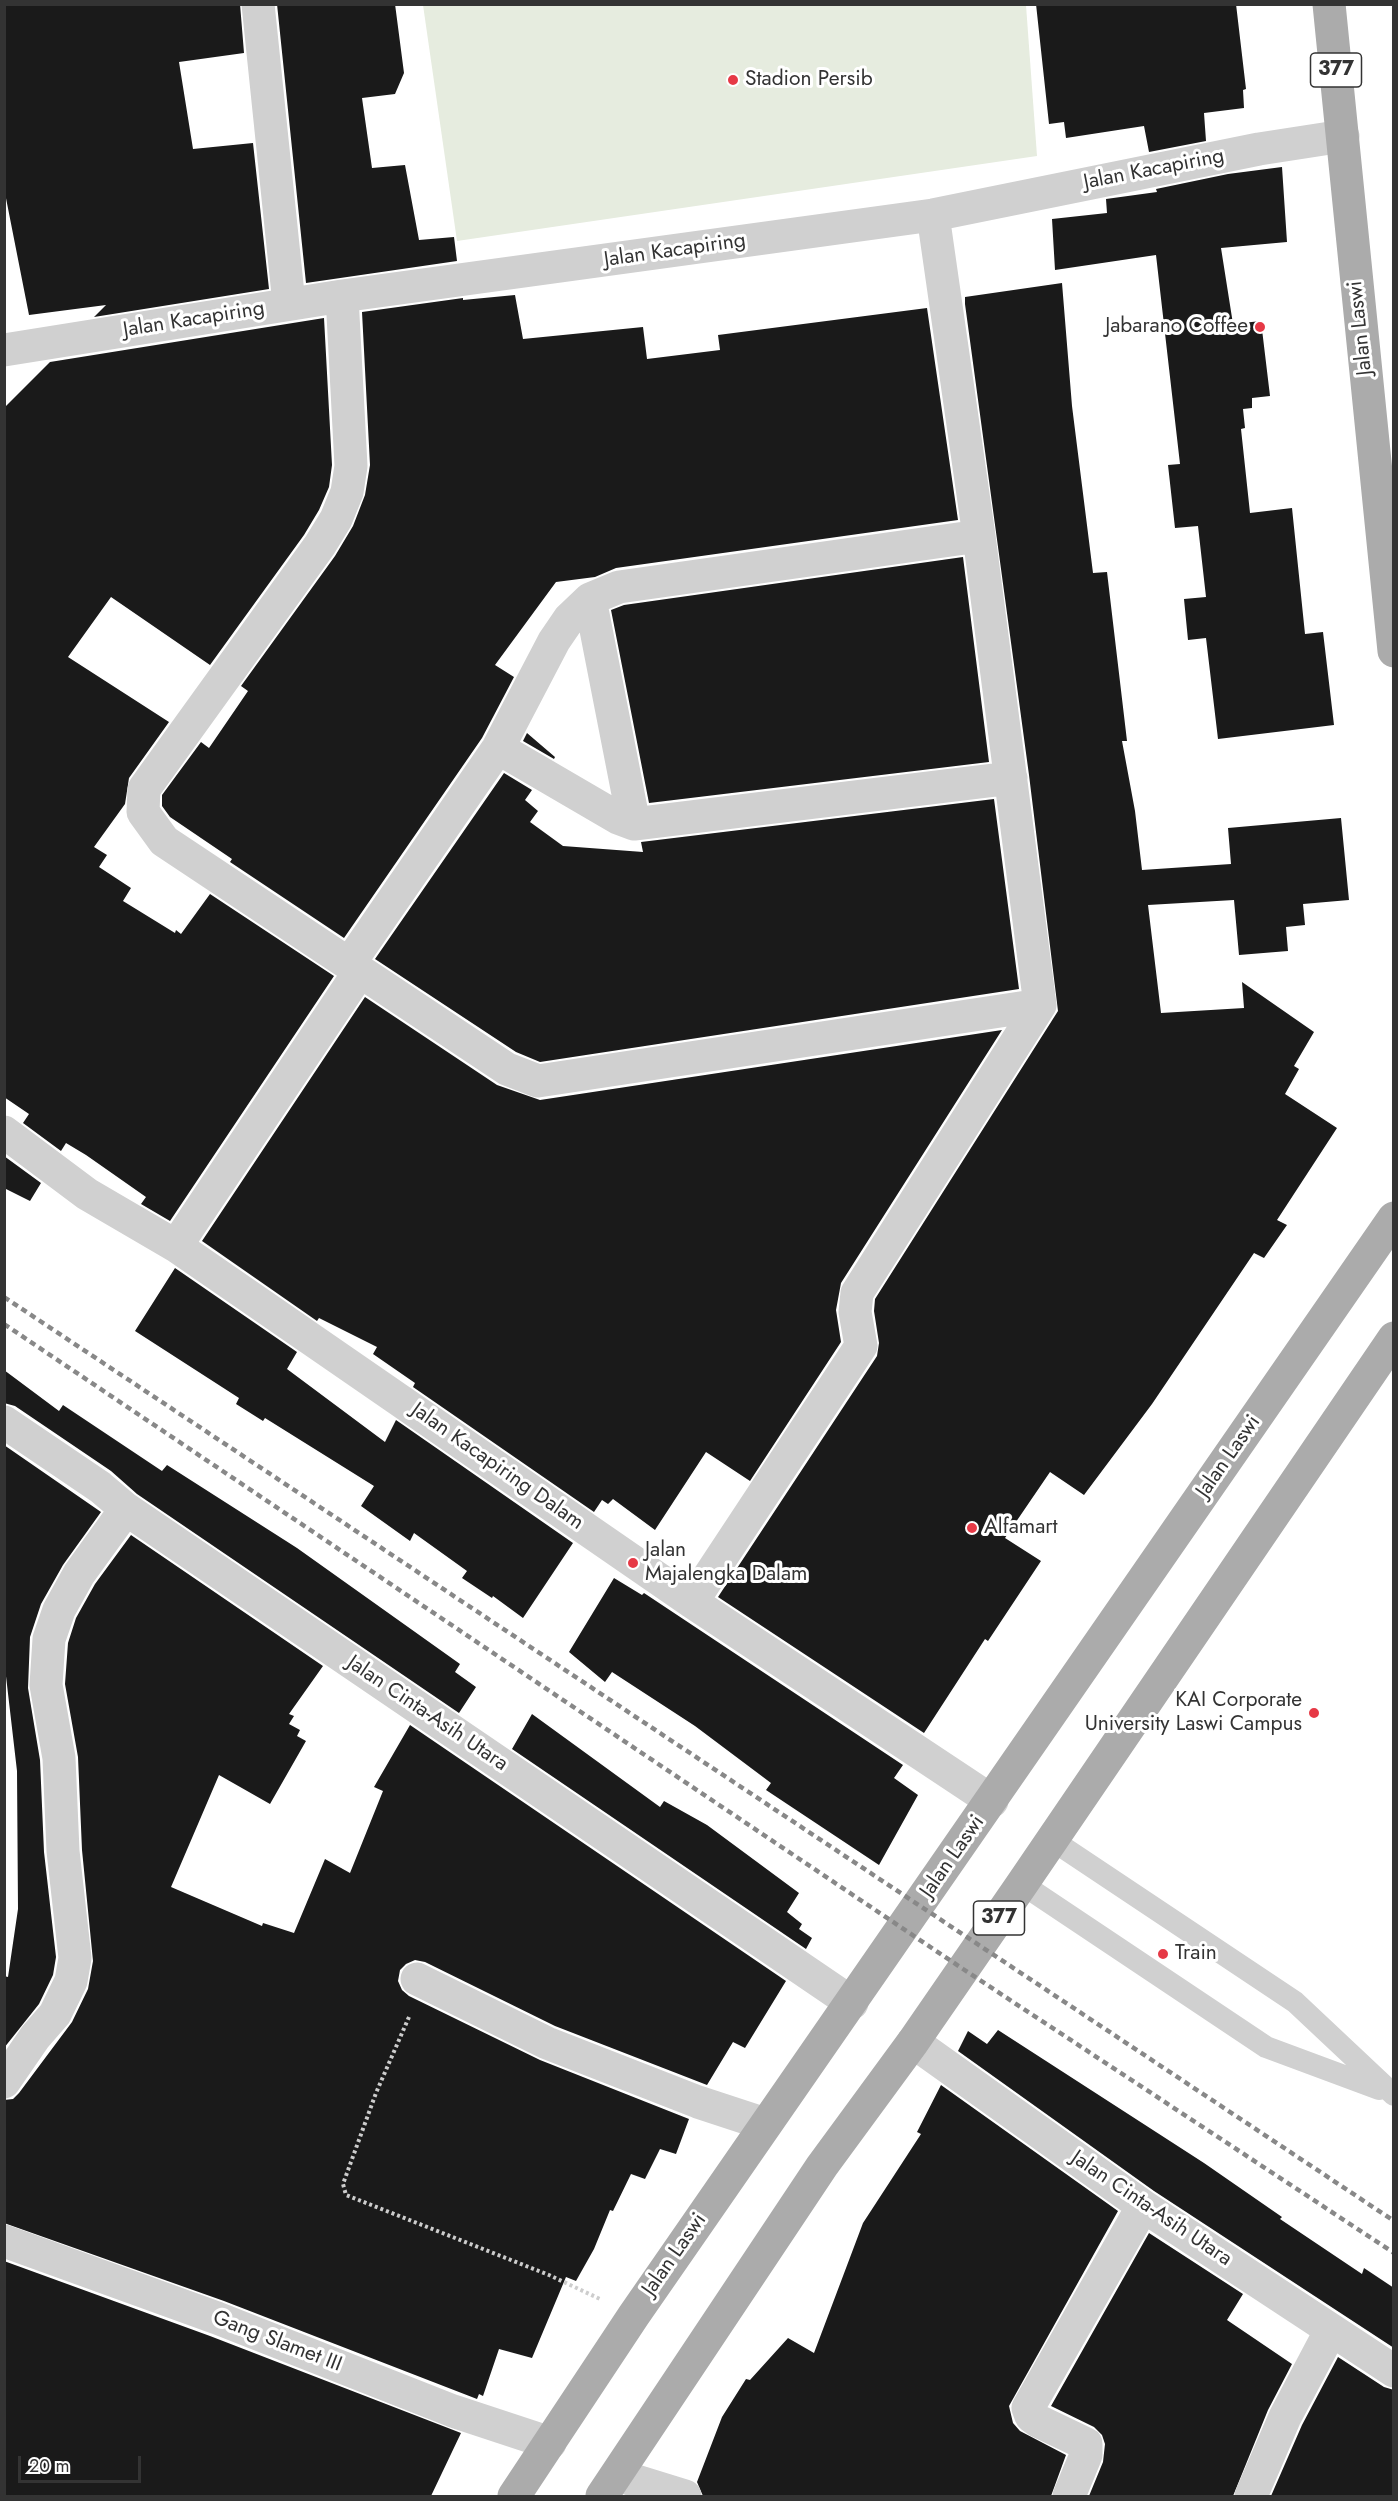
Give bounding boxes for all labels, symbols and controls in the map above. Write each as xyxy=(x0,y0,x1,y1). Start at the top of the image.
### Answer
road number: 377 xyxy=(1310,53,1362,87)
place label: Stadion Persib xyxy=(745,67,873,93)
marker: Stadion Persib xyxy=(726,73,740,87)
street label: Jalan Kacapiring xyxy=(1082,144,1226,196)
street label: Jalan Kacapiring xyxy=(603,229,747,273)
street label: Jalan Laswi xyxy=(1344,279,1378,377)
street label: Jalan Kacapiring xyxy=(122,296,266,344)
place label: Jabarano Coffee xyxy=(1105,314,1248,340)
marker: Jabarano Coffee xyxy=(1253,320,1267,334)
street label: Jalan Kacapiring Dalam xyxy=(406,1398,588,1536)
street label: Jalan Laswi xyxy=(1191,1411,1267,1503)
place label: Alfamart xyxy=(984,1515,1058,1541)
marker: Alfamart xyxy=(965,1521,979,1535)
place label: Jalan Majalengka Dalam xyxy=(645,1538,807,1588)
marker: Jalan Majalengka Dalam xyxy=(626,1556,640,1570)
street label: Jalan Cinta-Asih Utara xyxy=(342,1651,512,1777)
place label: KAI Corporate University Laswi Campus xyxy=(1085,1688,1302,1738)
marker: KAI Corporate University Laswi Campus xyxy=(1307,1706,1321,1720)
street label: Jalan Laswi xyxy=(915,1811,991,1903)
road number: 377 xyxy=(974,1901,1024,1935)
place label: Train xyxy=(1175,1941,1217,1967)
marker: Train xyxy=(1156,1947,1170,1961)
street label: Jalan Cinta-Asih Utara xyxy=(1066,2146,1236,2272)
street label: Jalan Laswi xyxy=(637,2209,713,2301)
street label: Gang Slamet III xyxy=(209,2306,345,2378)
scale bar xyxy=(21,2444,144,2482)
text: 20 m xyxy=(29,2453,69,2479)

